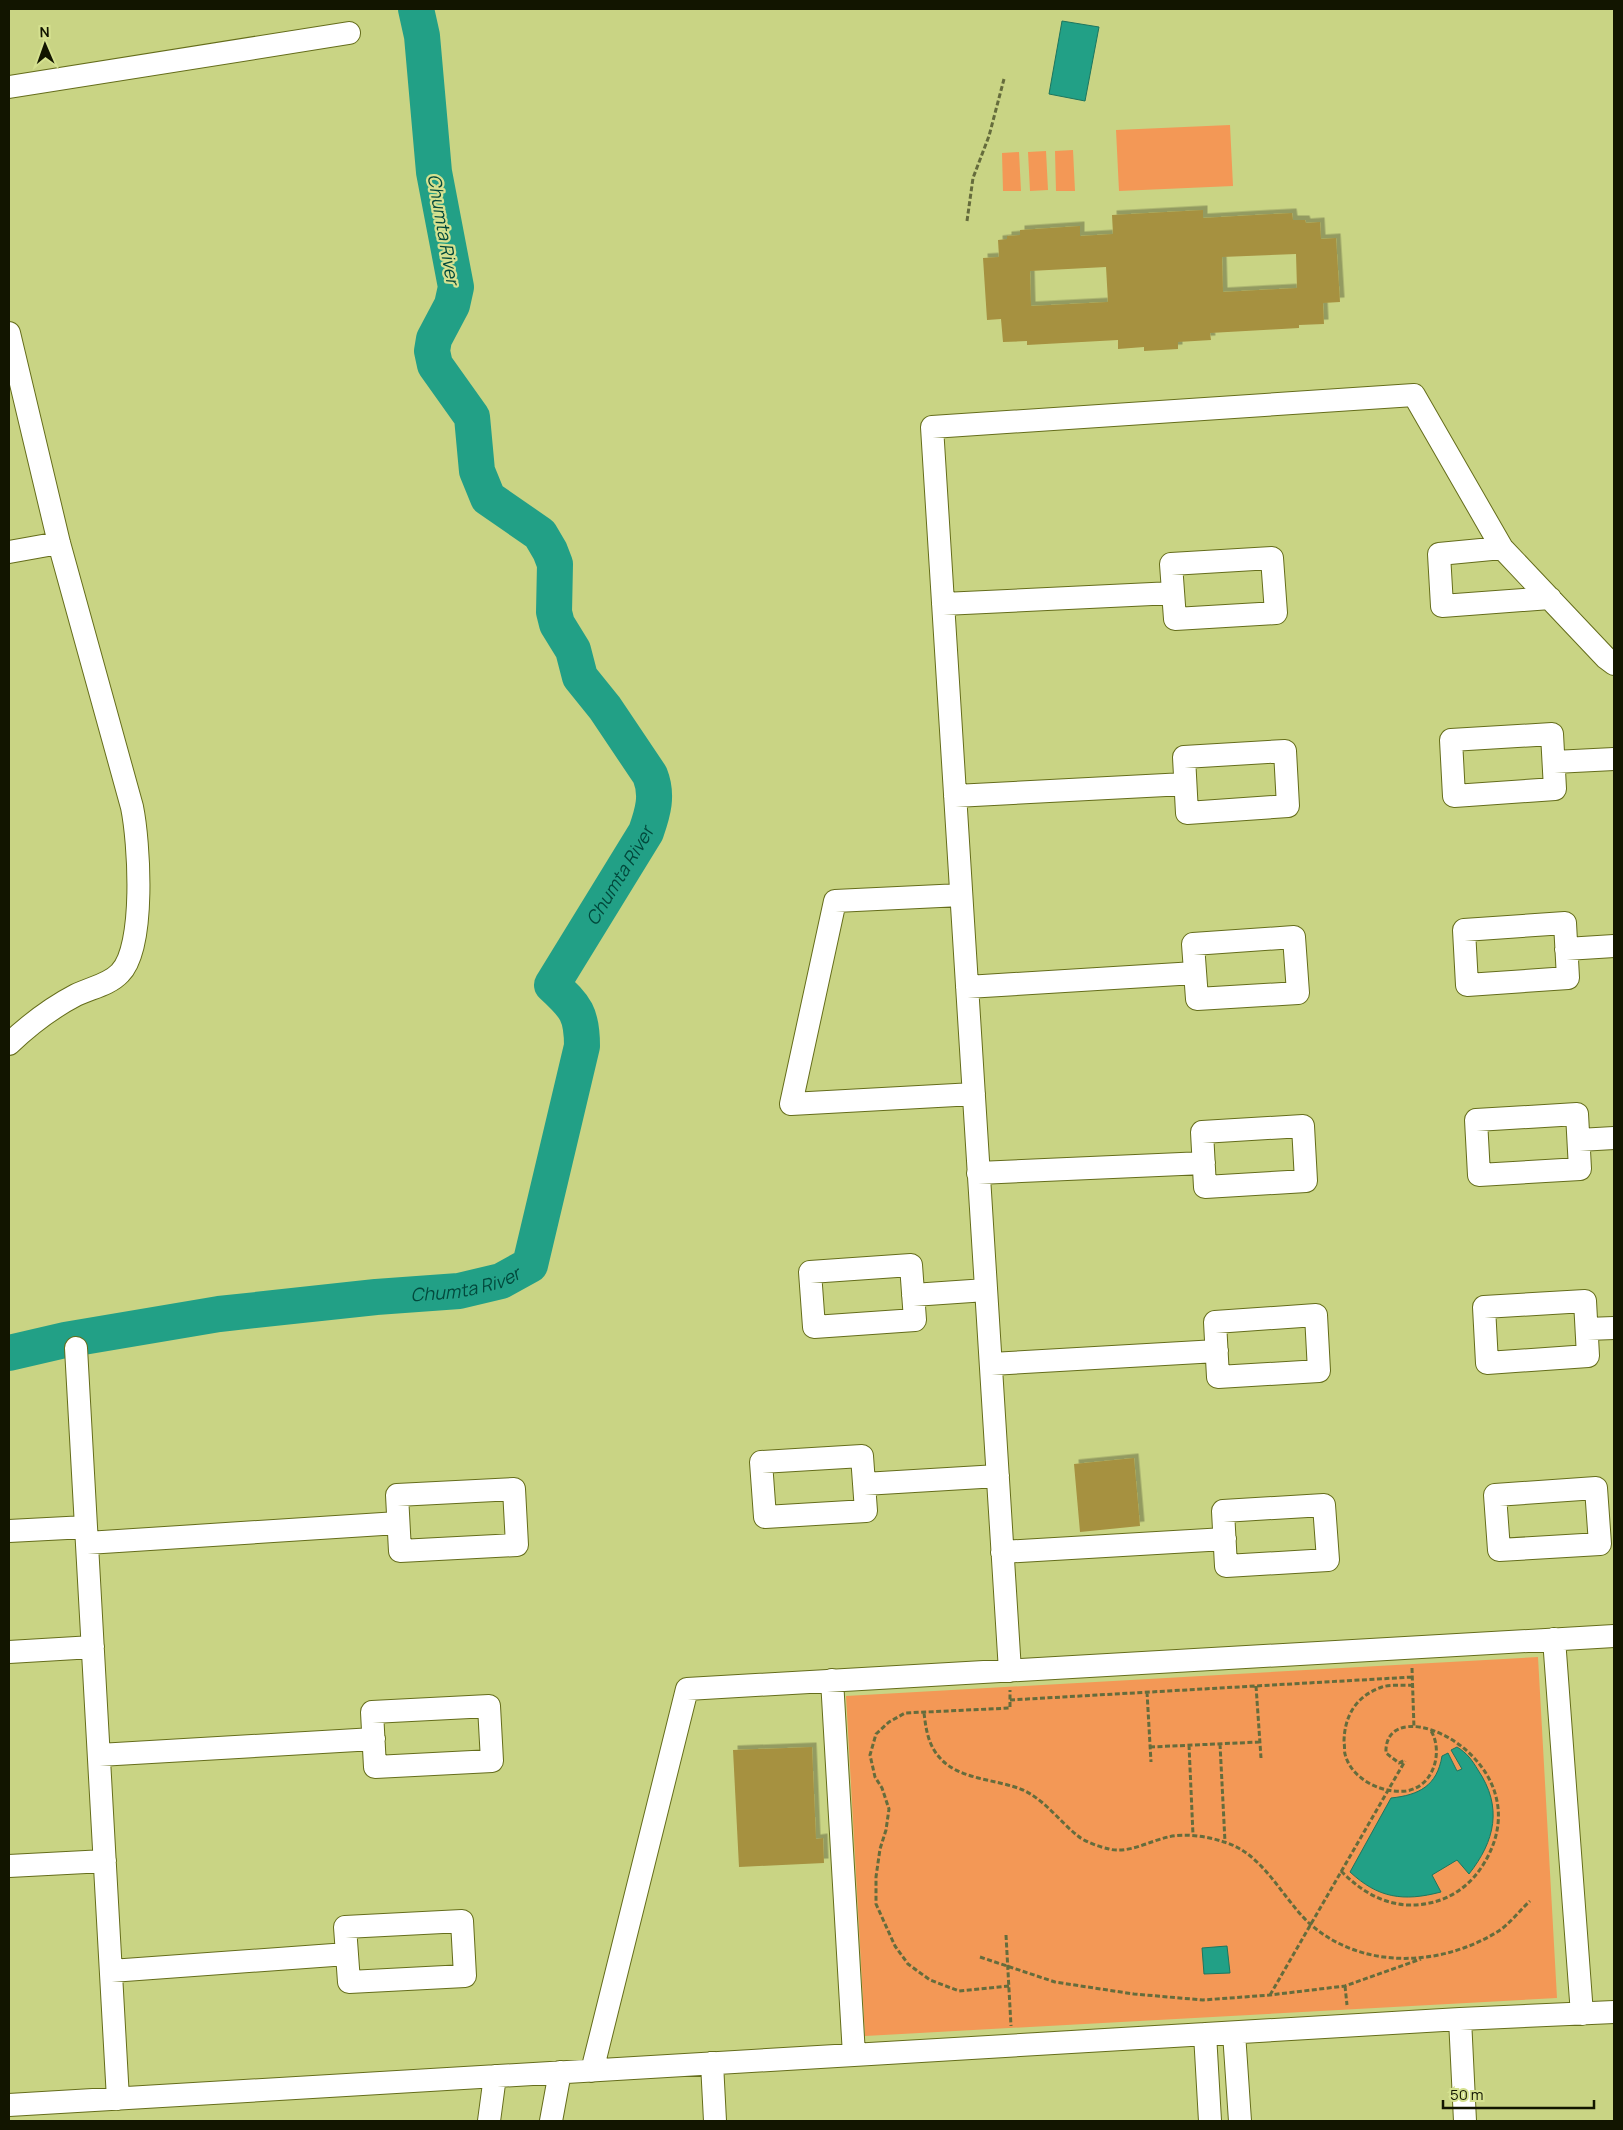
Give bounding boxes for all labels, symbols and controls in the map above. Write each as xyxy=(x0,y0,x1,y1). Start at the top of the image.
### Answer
north arrow xyxy=(20,20,70,70)
text: N xyxy=(39,22,50,41)
water label: Chumta River xyxy=(422,172,466,289)
water label: Chumta River xyxy=(580,821,660,929)
water label: Chumta River xyxy=(410,1260,526,1306)
scale bar xyxy=(1443,2078,1594,2110)
text: 50 m xyxy=(1450,2084,1484,2105)

